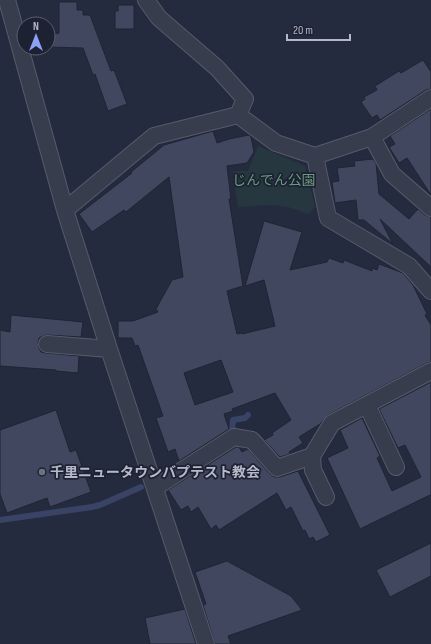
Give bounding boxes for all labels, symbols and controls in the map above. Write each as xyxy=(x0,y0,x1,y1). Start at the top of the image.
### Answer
north arrow xyxy=(16,16,56,56)
scale bar xyxy=(287,16,350,42)
text: N xyxy=(33,20,39,33)
text: 20 m xyxy=(293,23,313,38)
park label: じんでん公園 xyxy=(232,172,316,189)
place label: 千里ニュータウンバプテスト教会 xyxy=(50,464,260,481)
marker: 千里ニュータウンバプテスト教会 xyxy=(37,467,47,477)

